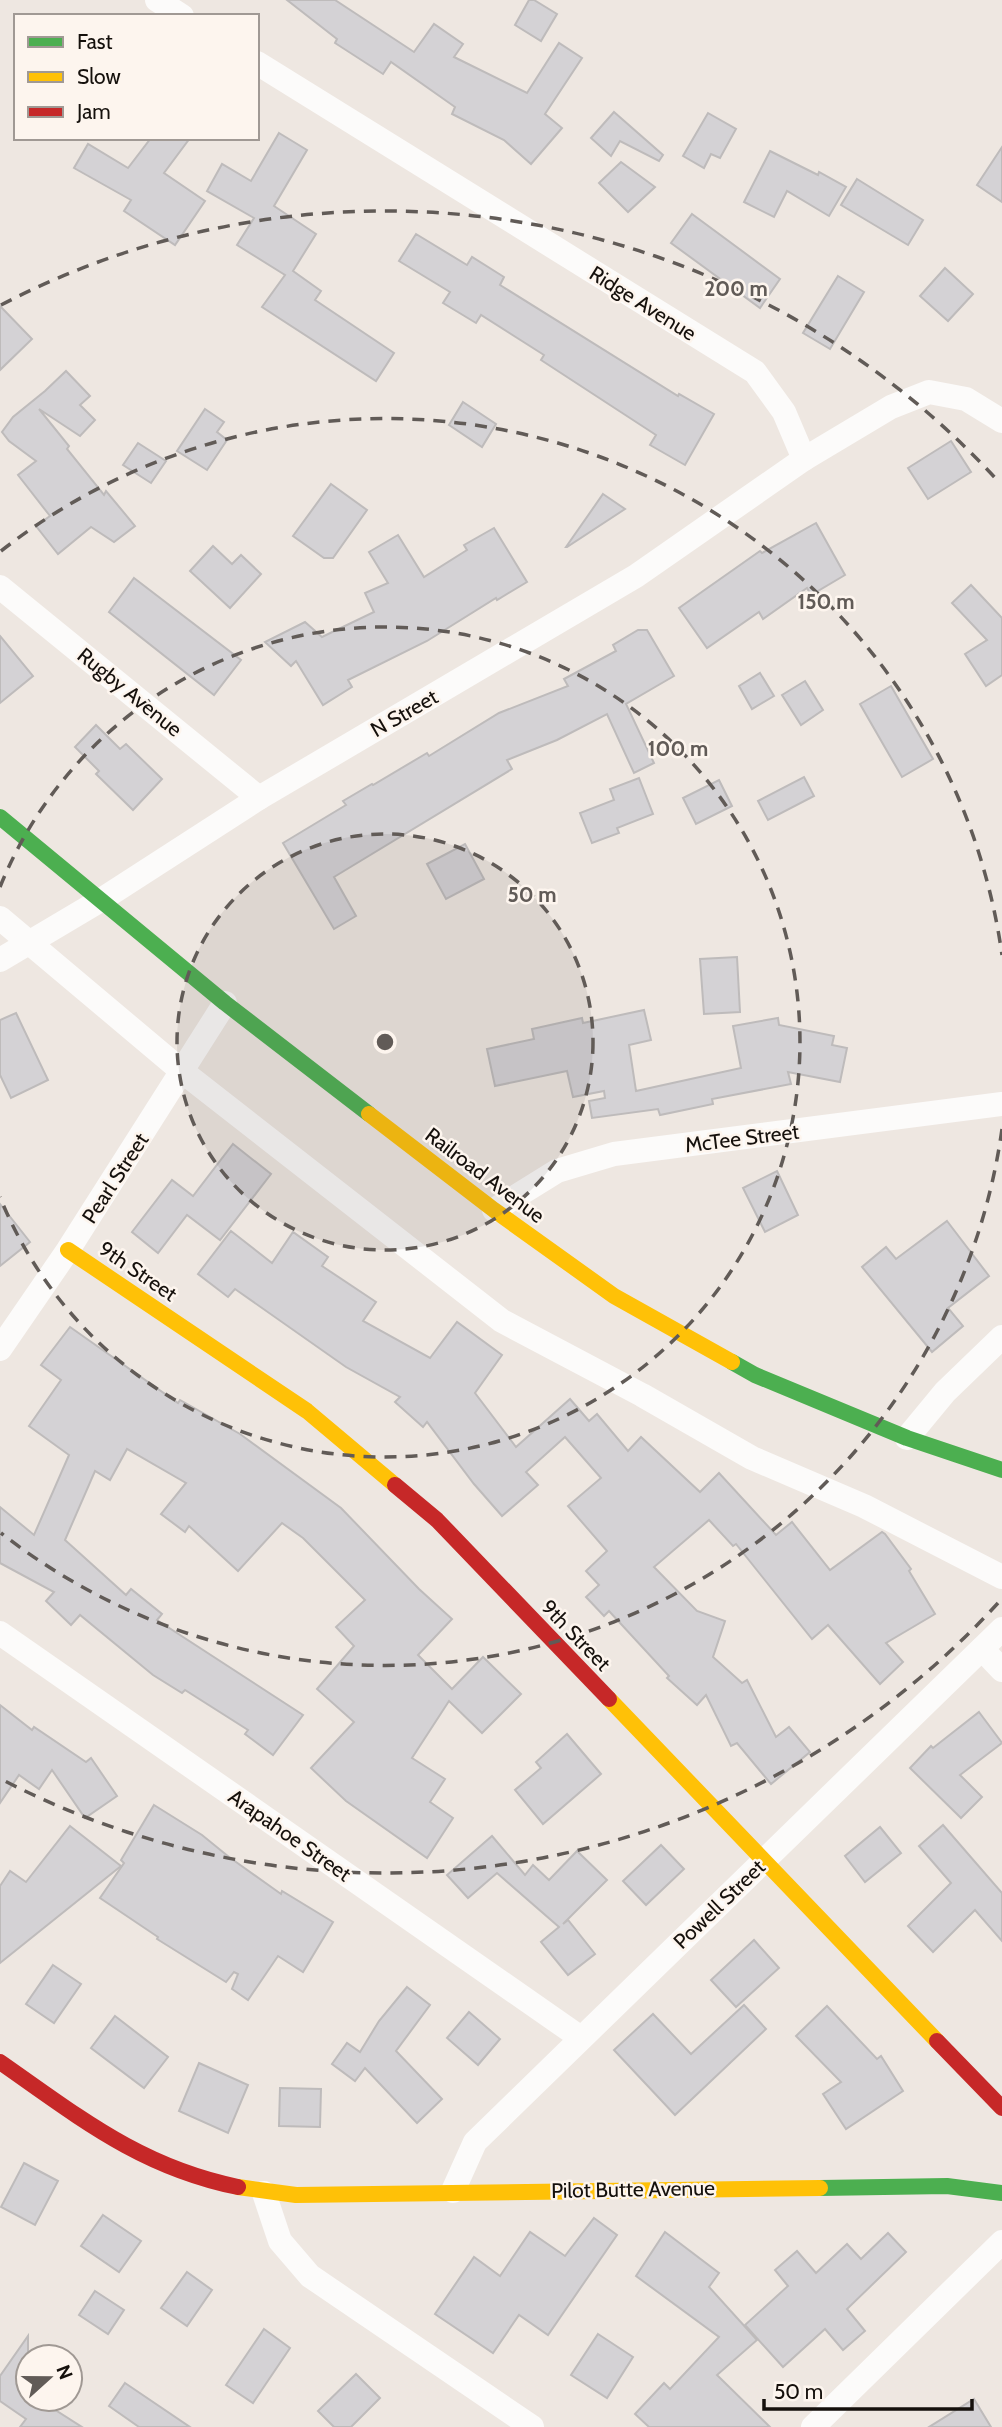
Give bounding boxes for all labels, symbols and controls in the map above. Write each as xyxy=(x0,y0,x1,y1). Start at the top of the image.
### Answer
legend xyxy=(14,14,259,140)
text: Fast xyxy=(77,29,113,54)
text: Slow xyxy=(77,64,121,89)
text: Jam xyxy=(76,99,111,124)
street label: Ridge Avenue xyxy=(585,260,701,346)
text: 200 m xyxy=(704,276,768,301)
text: 150 m xyxy=(798,589,854,614)
street label: Rugby Avenue xyxy=(73,642,187,742)
street label: N Street xyxy=(366,684,442,742)
text: 100 m xyxy=(648,736,708,761)
text: 50 m xyxy=(507,882,557,907)
centre of rings xyxy=(373,1030,397,1054)
street label: McTee Street xyxy=(684,1119,800,1157)
street label: Railroad Avenue xyxy=(420,1122,550,1228)
street label: Pearl Street xyxy=(77,1128,153,1228)
street label: 9th Street xyxy=(94,1236,182,1306)
street label: 9th Street xyxy=(536,1594,616,1676)
street label: Arapahoe Street xyxy=(224,1784,356,1886)
street label: Powell Street xyxy=(668,1854,770,1954)
street label: Pilot Butte Avenue xyxy=(551,2175,715,2203)
north arrow xyxy=(14,2343,84,2413)
text: N xyxy=(51,2362,78,2382)
scale bar xyxy=(764,2368,972,2412)
text: 50 m xyxy=(774,2379,823,2404)

